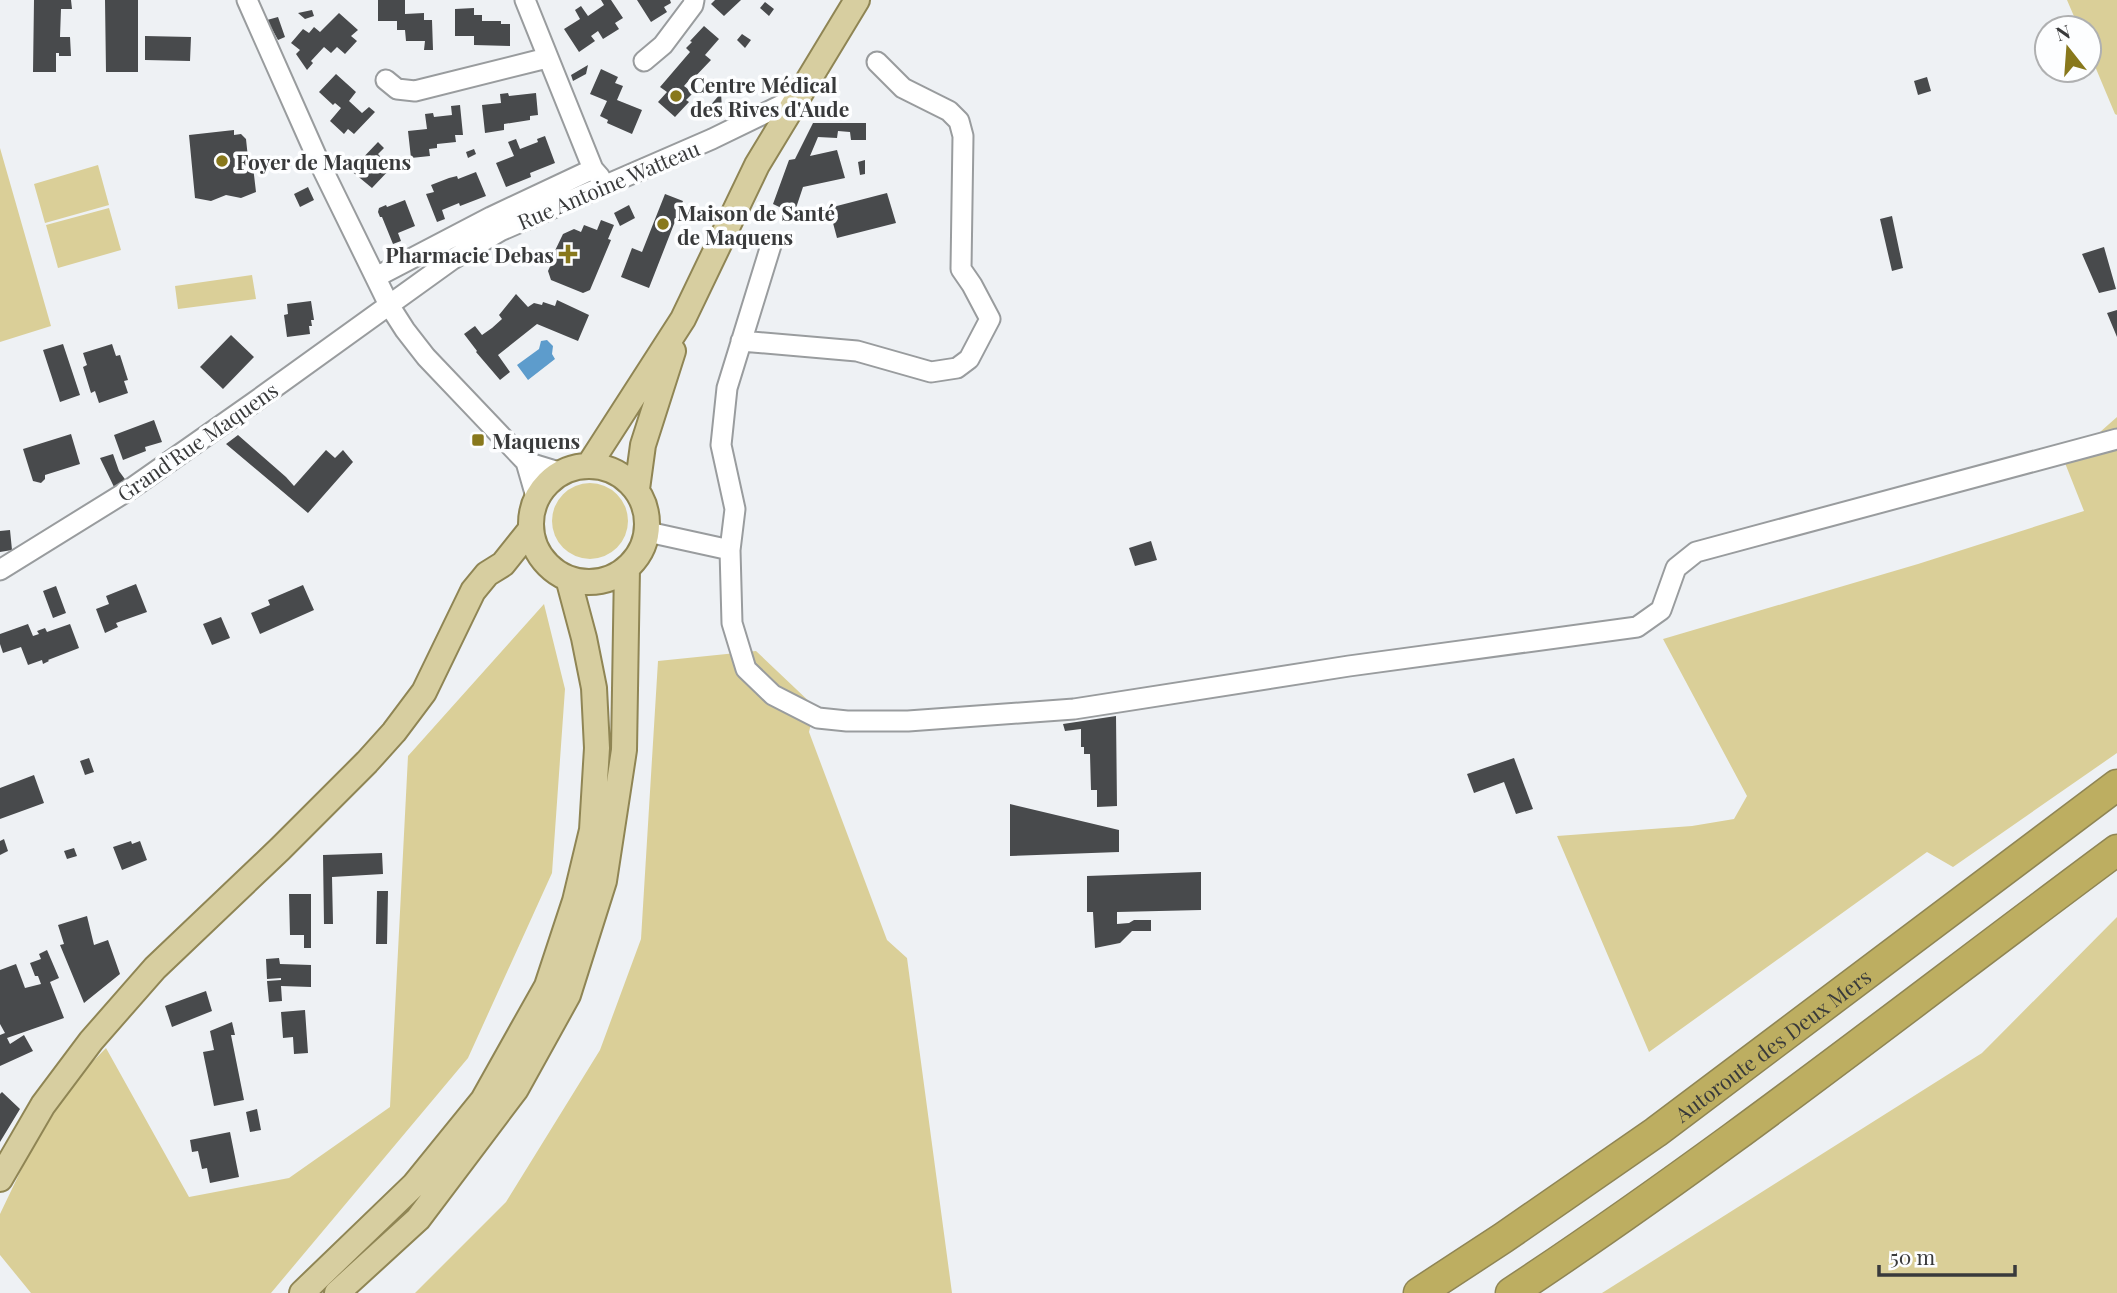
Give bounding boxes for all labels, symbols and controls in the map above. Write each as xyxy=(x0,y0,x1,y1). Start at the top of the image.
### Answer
north arrow xyxy=(2033,14,2103,84)
text: N xyxy=(2052,17,2073,46)
place label: Centre Médical des Rives d'Aude xyxy=(690,70,849,122)
marker: Centre Médical des Rives d'Aude xyxy=(668,88,684,104)
street label: Rue Antoine Watteau xyxy=(513,133,703,235)
place label: Foyer de Maquens xyxy=(236,147,411,175)
marker: Foyer de Maquens xyxy=(214,153,230,169)
place label: Maison de Santé de Maquens xyxy=(677,198,835,250)
marker: Maison de Santé de Maquens xyxy=(655,216,671,232)
place label: Pharmacie Debas xyxy=(385,240,554,268)
marker: Pharmacie Debas xyxy=(560,246,576,262)
street label: Grand'Rue Maquens xyxy=(111,375,283,507)
place label: Maquens xyxy=(492,426,580,454)
marker: Maquens xyxy=(470,432,486,448)
street label: Autoroute des Deux Mers xyxy=(1668,962,1876,1128)
scale bar xyxy=(1879,1234,2016,1278)
text: 50 m xyxy=(1890,1242,1936,1270)

